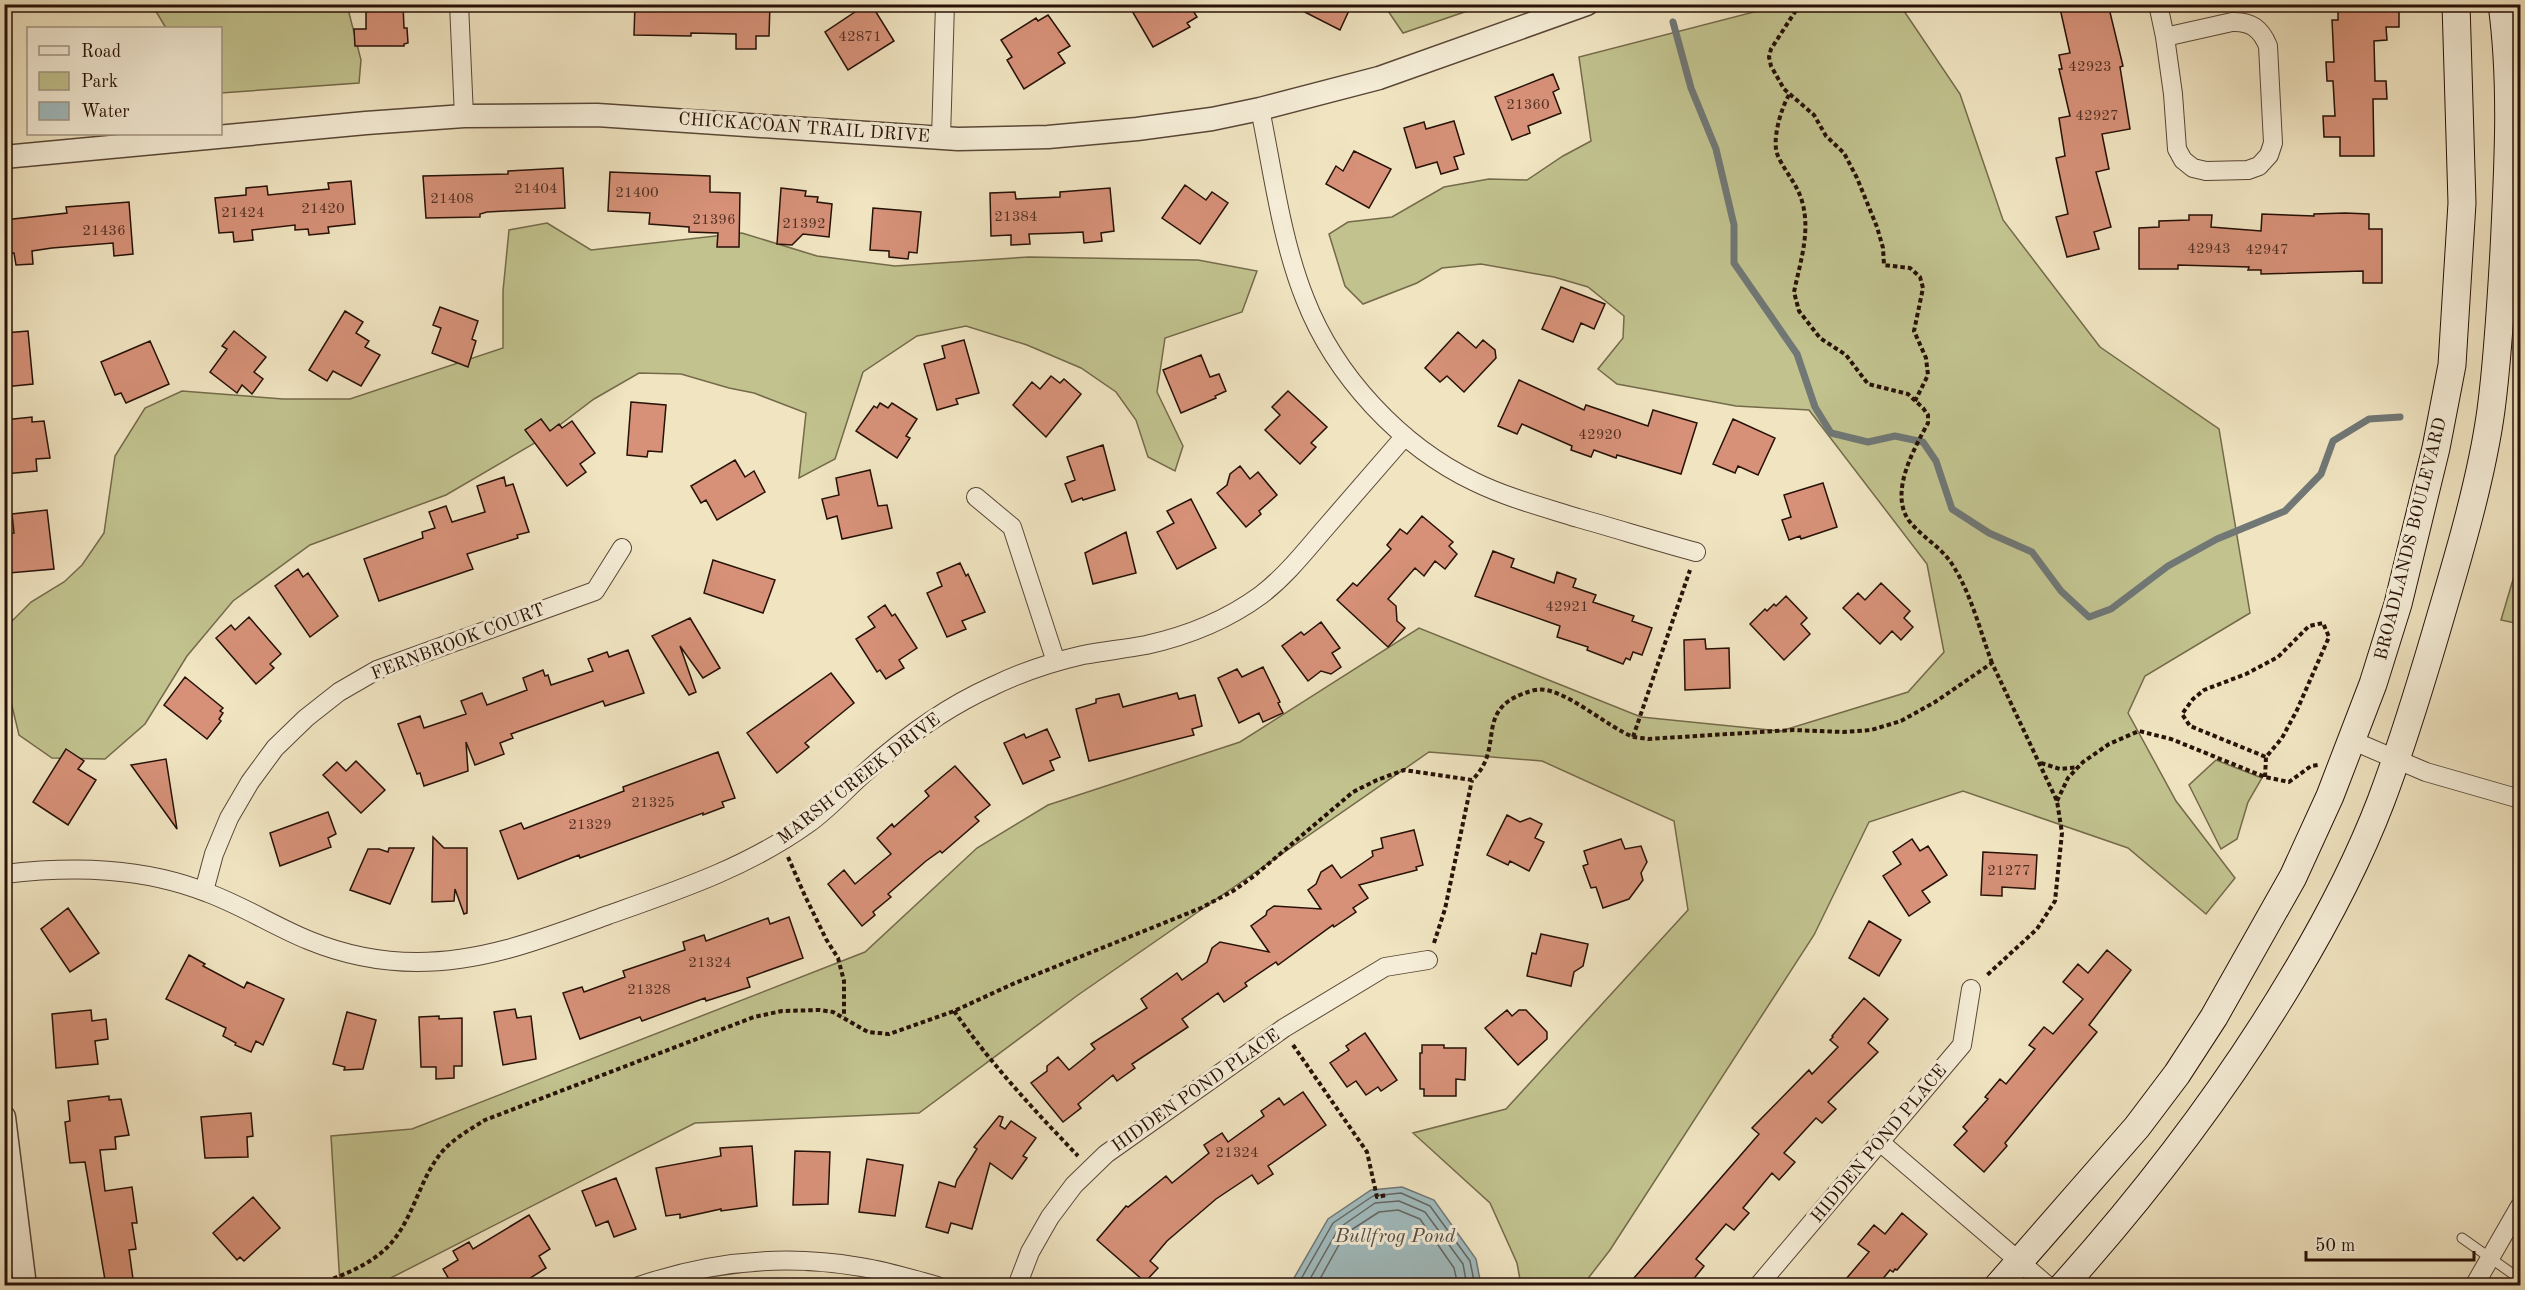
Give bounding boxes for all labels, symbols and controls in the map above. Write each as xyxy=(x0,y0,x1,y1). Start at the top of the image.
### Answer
legend xyxy=(27,27,222,135)
house number: 42871 xyxy=(838,30,882,45)
text: Road xyxy=(81,43,121,61)
house number: 42923 xyxy=(2068,60,2112,75)
text: Park xyxy=(81,73,118,91)
house number: 21360 xyxy=(1506,98,1550,113)
text: Water xyxy=(81,103,130,121)
house number: 42927 xyxy=(2075,109,2119,124)
street label: CHICKACOAN TRAIL DRIVE xyxy=(678,110,930,146)
house number: 21404 xyxy=(514,182,558,197)
house number: 21400 xyxy=(615,186,659,201)
house number: 21408 xyxy=(430,192,474,207)
house number: 21420 xyxy=(301,202,345,217)
house number: 21424 xyxy=(221,206,265,221)
house number: 21384 xyxy=(994,210,1038,225)
house number: 21396 xyxy=(692,213,736,228)
house number: 21392 xyxy=(782,217,826,232)
house number: 21436 xyxy=(82,224,126,239)
house number: 42943 xyxy=(2187,242,2231,257)
house number: 42947 xyxy=(2245,243,2289,258)
street label: BROADLANDS BOULEVARD xyxy=(2372,416,2450,662)
house number: 42920 xyxy=(1578,428,1622,443)
house number: 42921 xyxy=(1545,600,1589,615)
street label: FERNBROOK COURT xyxy=(369,601,547,683)
street label: MARSH CREEK DRIVE xyxy=(774,710,944,848)
house number: 21325 xyxy=(631,796,675,811)
house number: 21329 xyxy=(568,818,612,833)
house number: 21277 xyxy=(1987,864,2031,879)
house number: 21324 xyxy=(688,956,732,971)
house number: 21328 xyxy=(627,983,671,998)
street label: HIDDEN POND PLACE xyxy=(1109,1026,1283,1156)
street label: HIDDEN POND PLACE xyxy=(1808,1062,1950,1226)
house number: 21324 xyxy=(1215,1146,1259,1161)
scale bar xyxy=(2306,1224,2474,1262)
water label: Bullfrog Pond xyxy=(1334,1227,1456,1247)
text: 50 m xyxy=(2315,1237,2355,1255)

